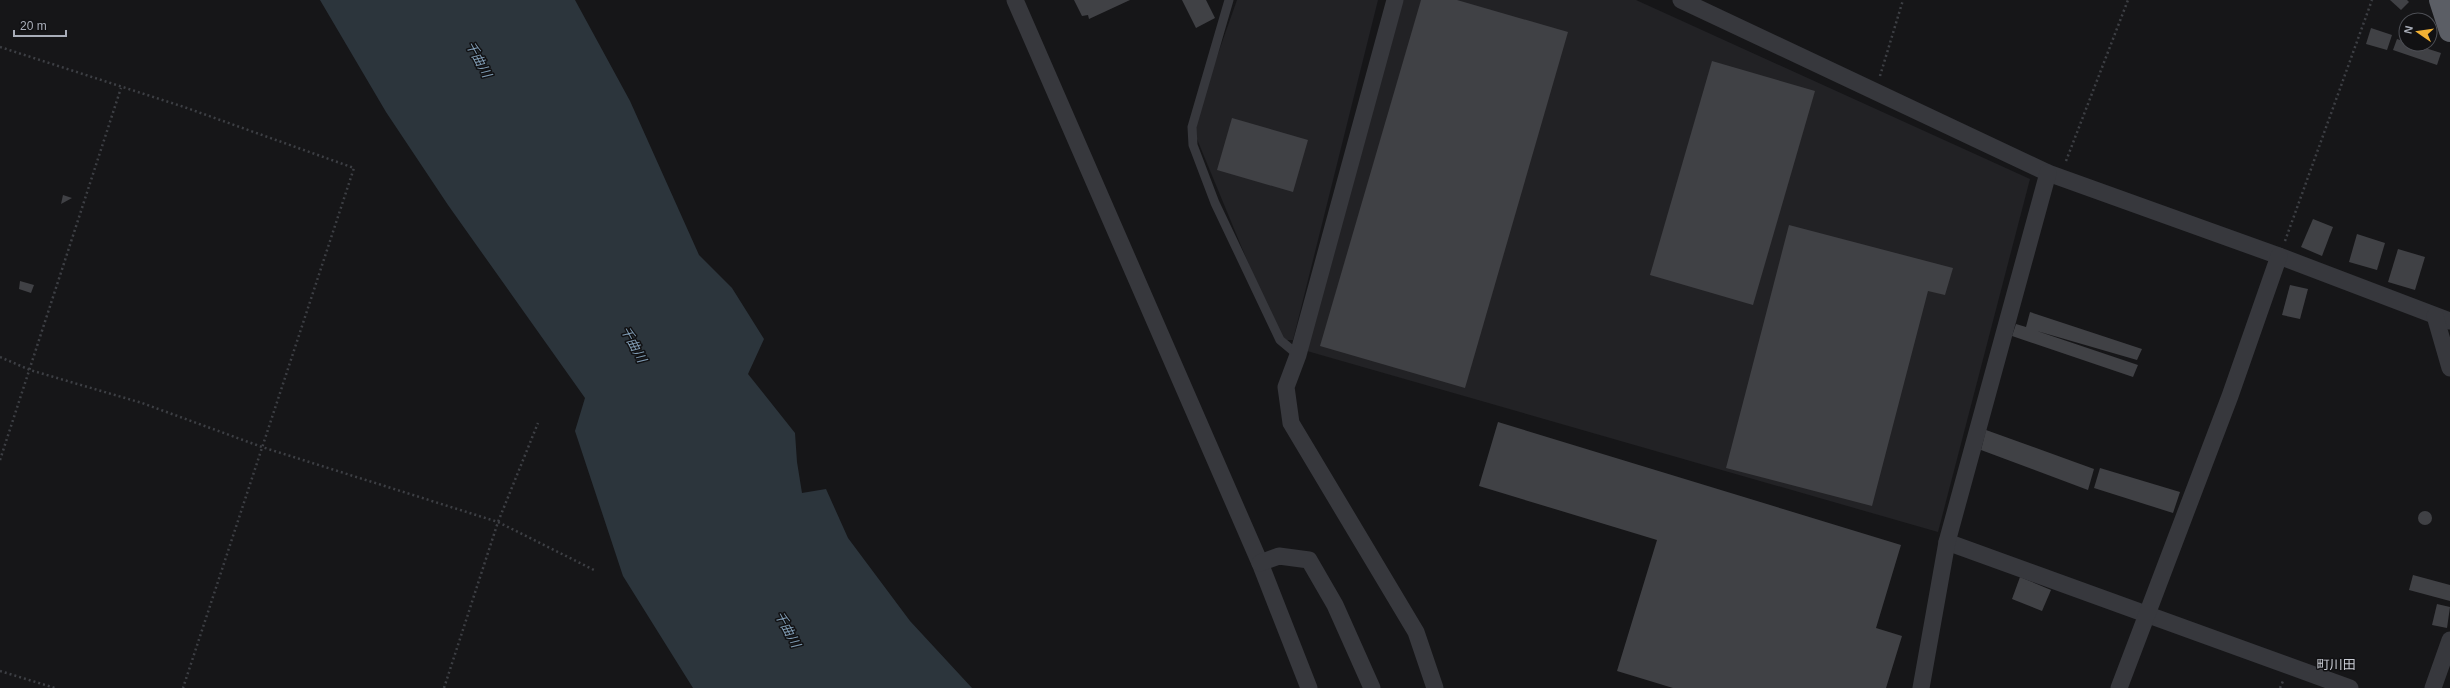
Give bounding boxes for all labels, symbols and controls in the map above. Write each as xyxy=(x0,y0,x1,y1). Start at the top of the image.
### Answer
scale bar xyxy=(14,12,66,38)
north arrow xyxy=(2398,12,2438,52)
text: 20 m xyxy=(20,19,47,33)
text: N xyxy=(2402,24,2415,35)
water label: 千曲川 xyxy=(463,38,495,82)
water label: 千曲川 xyxy=(618,323,650,367)
water label: 千曲川 xyxy=(772,608,804,652)
district label: 町川田 xyxy=(2316,657,2356,672)

